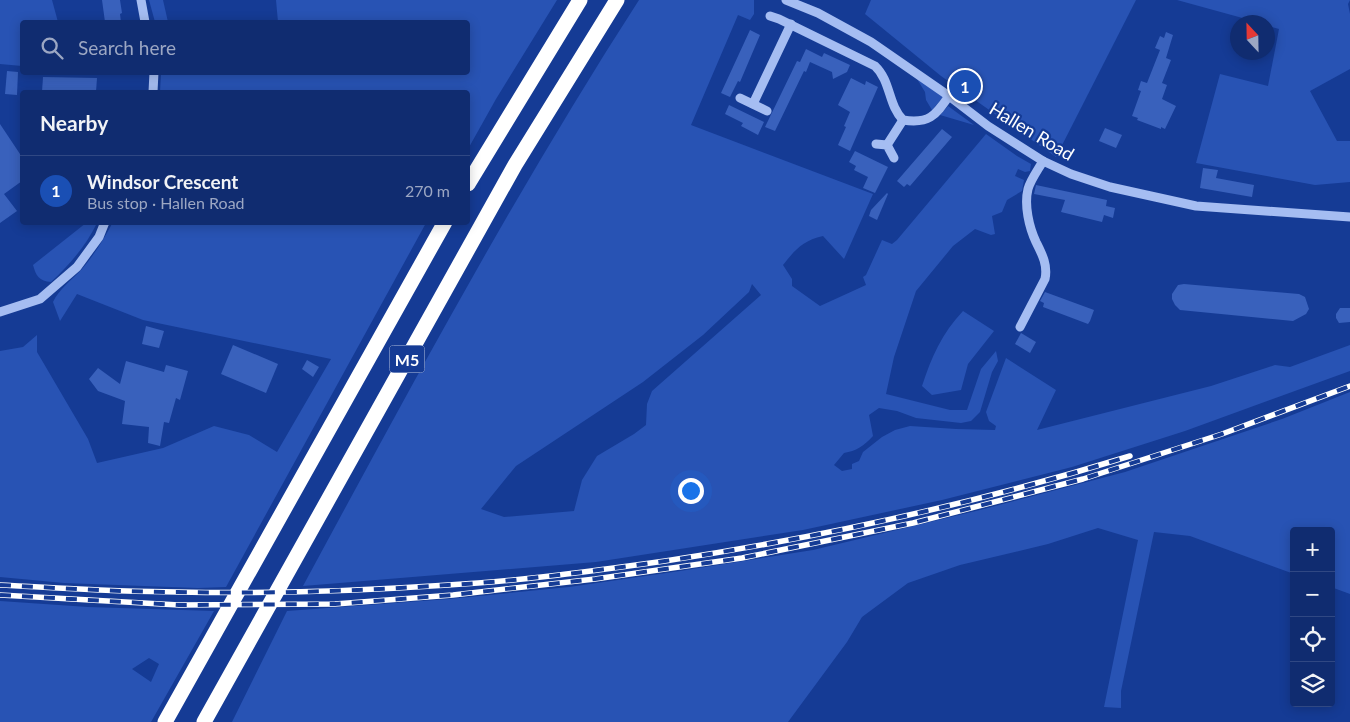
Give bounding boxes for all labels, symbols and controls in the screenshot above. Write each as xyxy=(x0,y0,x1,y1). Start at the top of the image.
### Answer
north arrow xyxy=(1230,15,1275,60)
search box xyxy=(20,20,470,75)
icon: search xyxy=(38,34,66,62)
text: Search here xyxy=(78,36,176,59)
pin: 1 xyxy=(949,67,981,105)
street label: Hallen Road xyxy=(986,97,1078,165)
text: Nearby xyxy=(40,110,108,135)
text: Windsor Crescent xyxy=(87,170,238,193)
text: 1 xyxy=(51,181,61,200)
text: 270 m xyxy=(405,181,450,200)
text: Bus stop · Hallen Road xyxy=(87,193,245,212)
road number: M5 xyxy=(390,346,424,372)
your location xyxy=(678,478,704,504)
map controls xyxy=(1290,527,1335,707)
button: + xyxy=(1290,527,1335,572)
button: − xyxy=(1290,572,1335,617)
button: locate xyxy=(1290,617,1335,662)
button: layers xyxy=(1290,662,1335,707)

